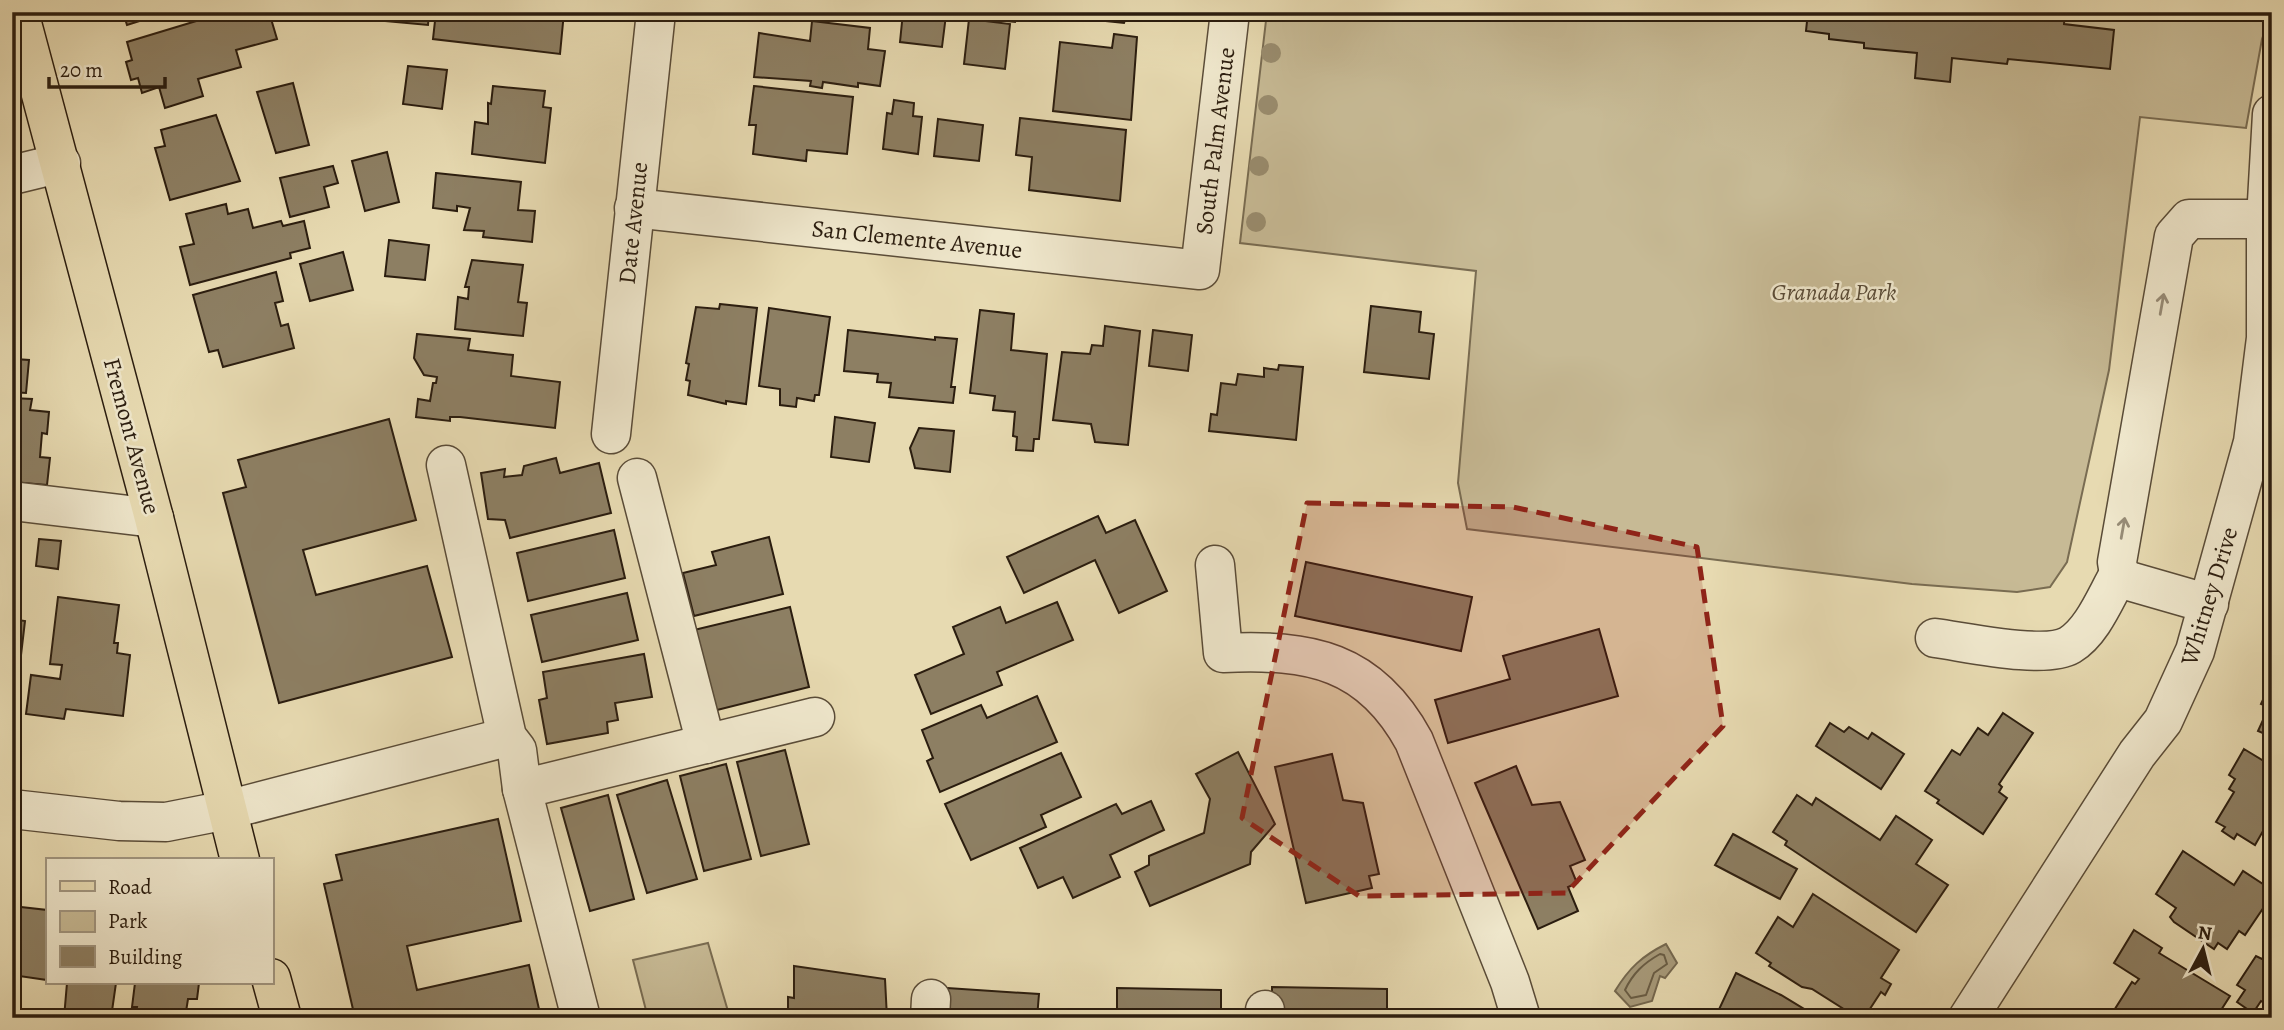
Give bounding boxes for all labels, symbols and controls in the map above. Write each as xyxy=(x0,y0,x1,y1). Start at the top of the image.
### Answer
street label: South Palm Avenue xyxy=(1188,45,1242,237)
scale bar xyxy=(49,46,164,90)
text: 20 m xyxy=(60,56,103,84)
street label: Date Avenue xyxy=(611,160,655,286)
street label: San Clemente Avenue xyxy=(810,212,1024,266)
park label: Granada Park xyxy=(1772,276,1897,308)
one-way arrow xyxy=(2156,293,2169,316)
street label: Fremont Avenue xyxy=(96,354,168,518)
one-way arrow xyxy=(2117,517,2130,540)
street label: Whitney Drive xyxy=(2173,523,2245,670)
legend xyxy=(46,858,273,984)
text: Road xyxy=(108,873,152,901)
text: Park xyxy=(108,907,148,935)
north arrow xyxy=(2168,914,2238,984)
text: N xyxy=(2196,919,2214,947)
text: Building xyxy=(108,943,183,971)

